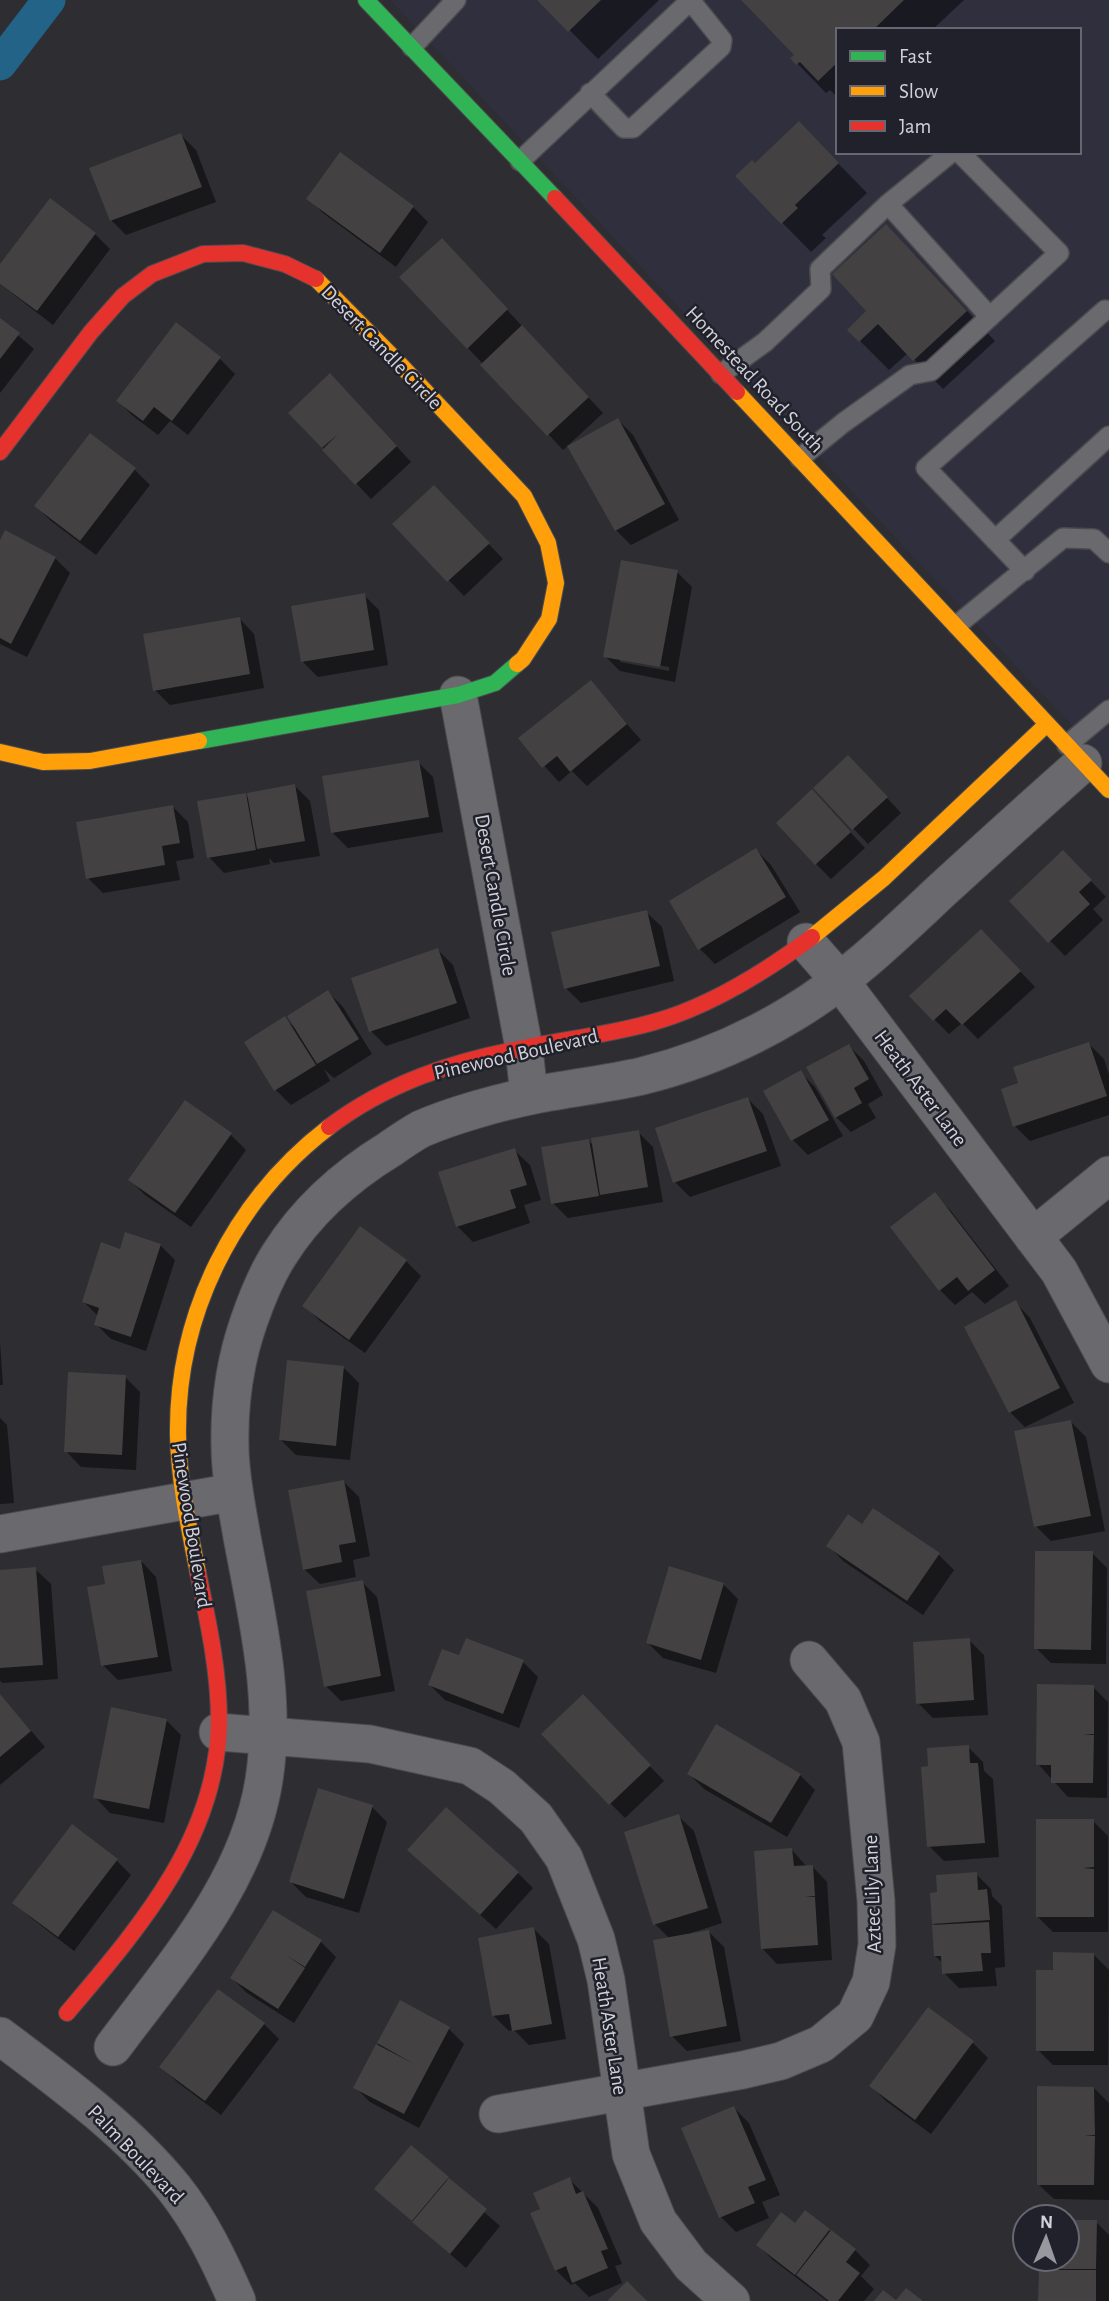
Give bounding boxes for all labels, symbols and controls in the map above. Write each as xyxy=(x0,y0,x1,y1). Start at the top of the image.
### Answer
legend xyxy=(836,28,1081,154)
text: Fast xyxy=(899,46,932,67)
text: Slow xyxy=(899,81,938,102)
text: Jam xyxy=(899,116,931,137)
street label: Desert Candle Circle xyxy=(317,281,446,414)
street label: Homestead Road South xyxy=(682,302,828,457)
street label: Desert Candle Circle xyxy=(471,813,520,978)
street label: Pinewood Boulevard xyxy=(432,1025,600,1084)
street label: Heath Aster Lane xyxy=(870,1026,971,1150)
street label: Pinewood Boulevard xyxy=(168,1440,215,1610)
street label: Aztec Lily Lane xyxy=(860,1834,885,1954)
street label: Heath Aster Lane xyxy=(588,1956,631,2097)
street label: Palm Boulevard xyxy=(84,2101,188,2208)
north arrow xyxy=(1011,2203,1081,2273)
text: N xyxy=(1040,2213,1053,2232)

